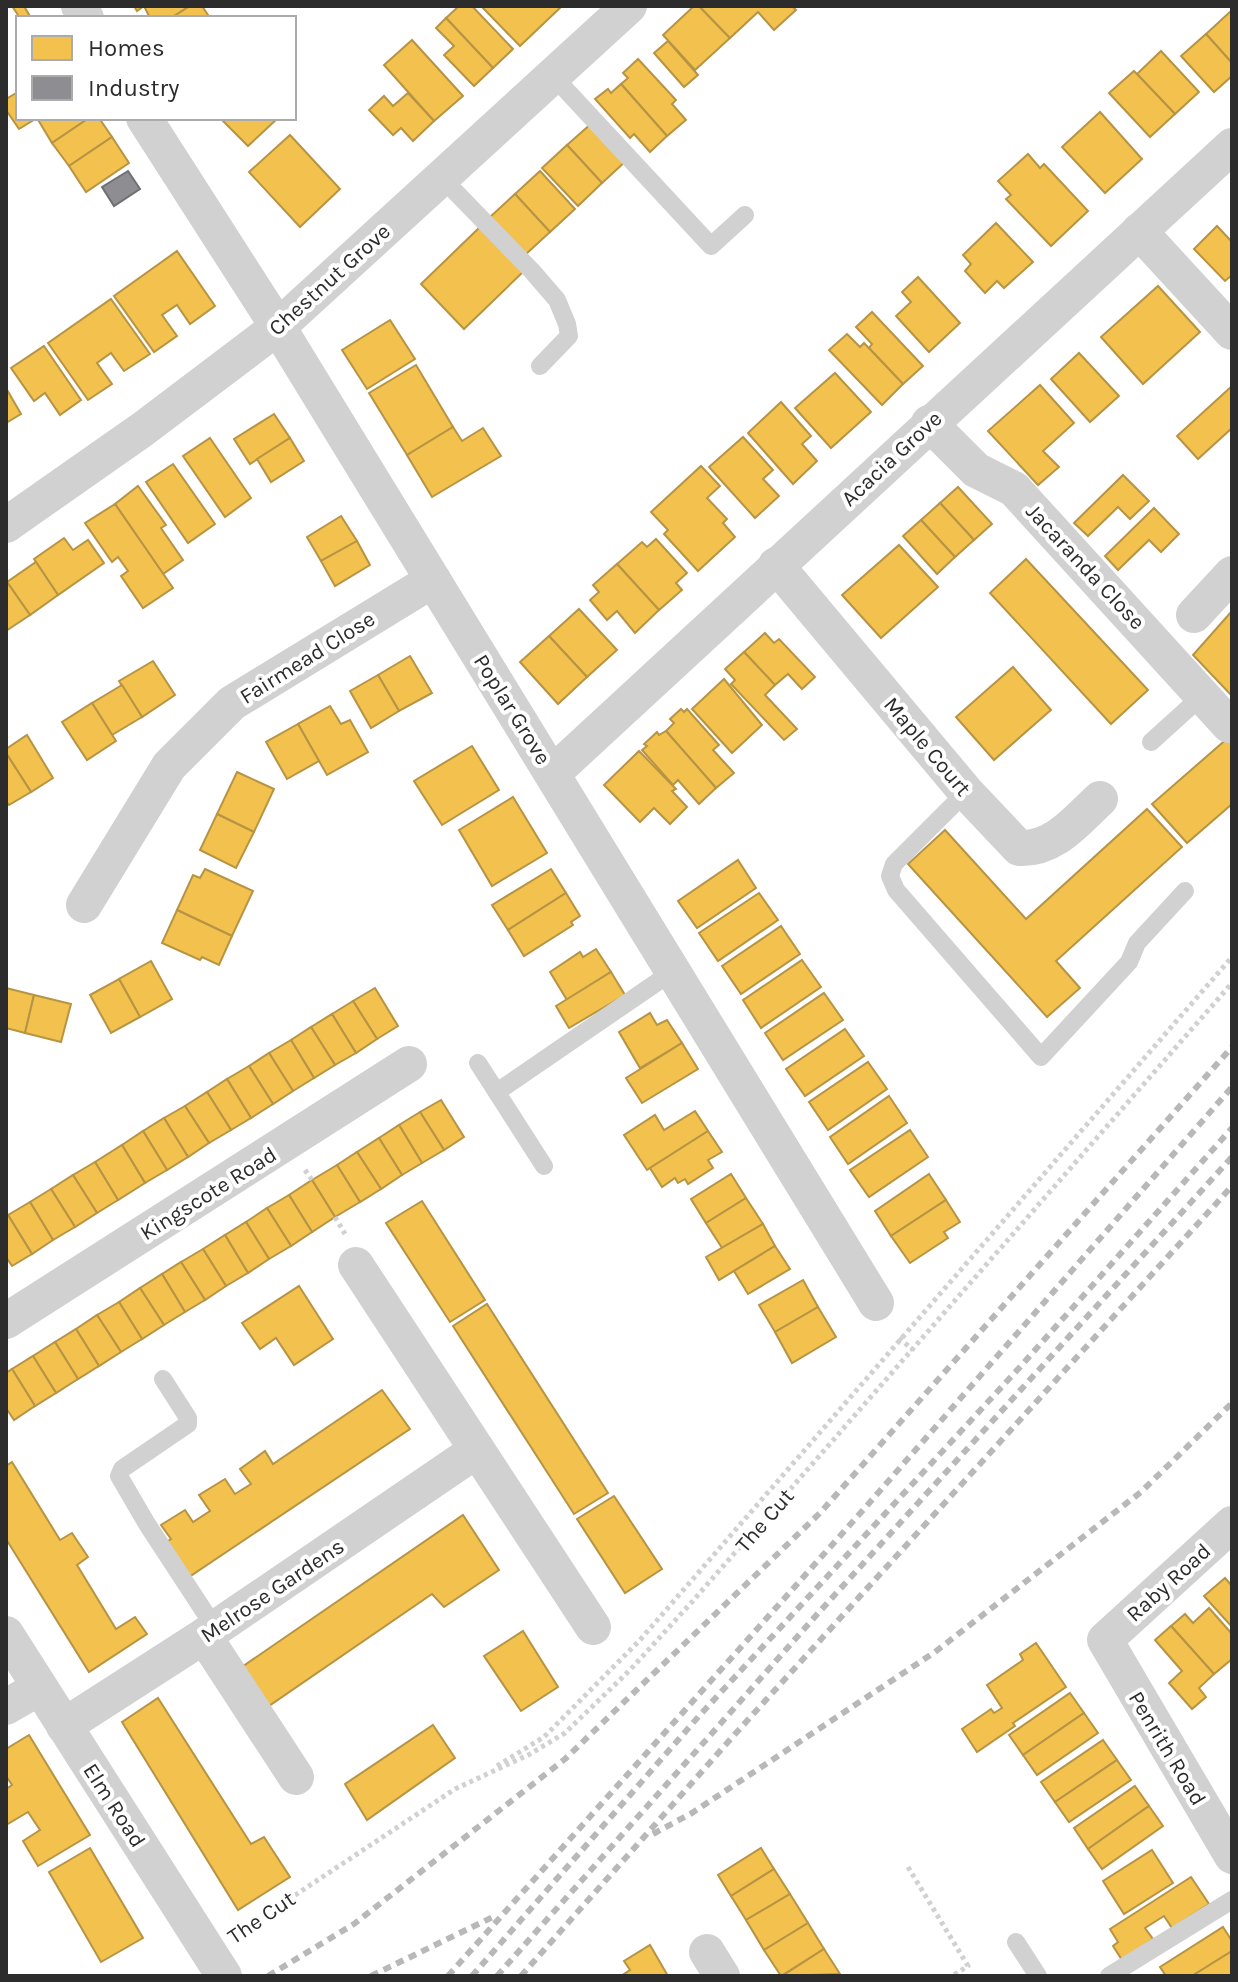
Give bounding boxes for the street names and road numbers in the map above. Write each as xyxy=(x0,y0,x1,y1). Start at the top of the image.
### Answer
street label: Chestnut Grove xyxy=(264,218,396,341)
street label: Acacia Grove xyxy=(836,406,947,512)
street label: Jacaranda Close xyxy=(1020,498,1150,635)
street label: Fairmead Close xyxy=(235,606,380,710)
street label: Poplar Grove xyxy=(468,650,556,769)
street label: Maple Court xyxy=(878,692,976,801)
street label: Kingscote Road xyxy=(135,1141,282,1246)
street label: The Cut xyxy=(730,1483,799,1558)
street label: Melrose Gardens xyxy=(196,1533,349,1648)
street label: Raby Road xyxy=(1121,1538,1216,1627)
street label: Penrith Road xyxy=(1123,1687,1211,1810)
street label: Elm Road xyxy=(77,1759,151,1852)
street label: The Cut xyxy=(223,1886,300,1950)

